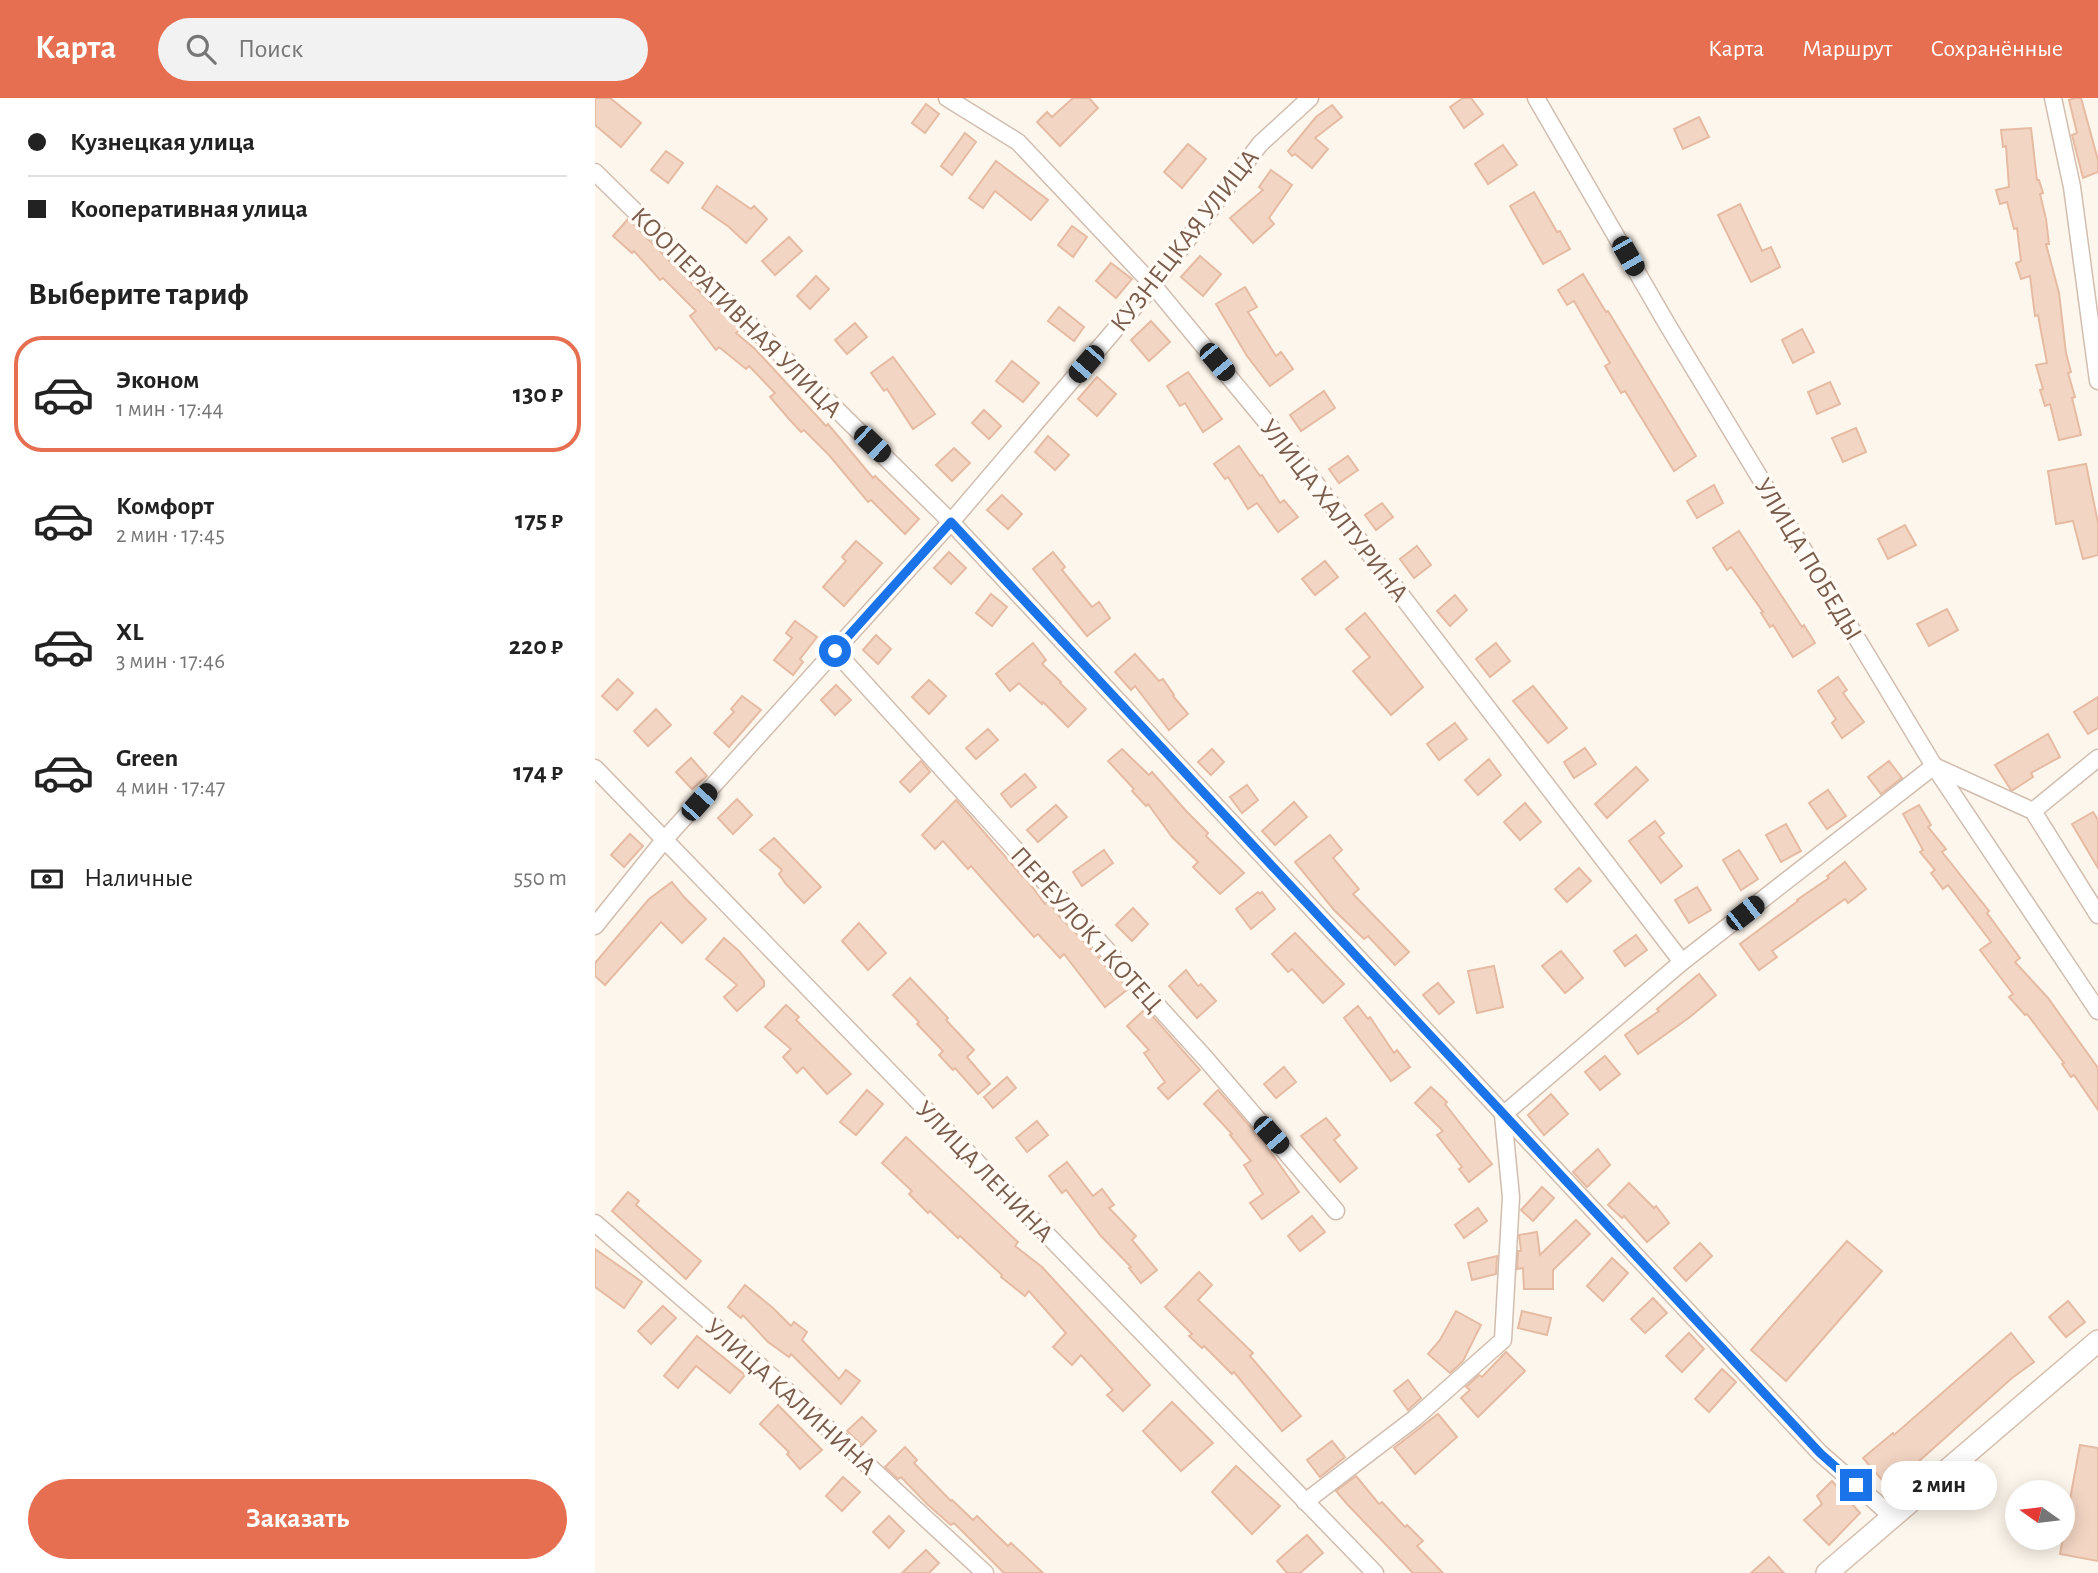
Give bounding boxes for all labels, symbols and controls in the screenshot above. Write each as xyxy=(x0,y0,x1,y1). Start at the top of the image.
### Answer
search box xyxy=(158,18,648,81)
icon: search xyxy=(182,30,220,68)
text: Карта xyxy=(35,32,116,65)
text: Поиск xyxy=(238,36,303,62)
text: Карта xyxy=(1708,37,1764,61)
text: Маршрут xyxy=(1802,37,1892,61)
text: Сохранённые xyxy=(1930,37,2063,61)
text: Кузнецкая улица xyxy=(70,129,255,155)
street label: КУЗНЕЦКАЯ УЛИЦА xyxy=(1106,145,1264,337)
text: Кооперативная улица xyxy=(70,196,308,222)
street label: КООПЕРАТИВНАЯ УЛИЦА xyxy=(626,202,847,423)
car xyxy=(1609,233,1648,279)
text: Выберите тариф xyxy=(28,278,249,310)
car xyxy=(1196,339,1239,385)
car xyxy=(1065,341,1108,387)
icon: car xyxy=(32,363,95,426)
text: Эконом xyxy=(116,367,199,393)
text: 130 ₽ xyxy=(513,381,563,407)
text: 1 мин · 17:44 xyxy=(116,398,224,421)
street label: УЛИЦА ХАЛТУРИНА xyxy=(1255,414,1413,607)
car xyxy=(850,422,895,466)
street label: УЛИЦА ПОБЕДЫ xyxy=(1750,474,1867,645)
icon: car xyxy=(32,489,95,552)
text: Комфорт xyxy=(116,493,214,519)
text: 175 ₽ xyxy=(515,507,563,533)
text: 2 мин · 17:45 xyxy=(116,524,225,547)
icon: car xyxy=(32,615,95,678)
text: XL xyxy=(116,619,143,645)
text: 220 ₽ xyxy=(509,633,563,659)
route start xyxy=(819,635,851,667)
text: 3 мин · 17:46 xyxy=(116,650,225,673)
icon: car xyxy=(32,741,95,804)
text: Green xyxy=(116,745,178,771)
text: 174 ₽ xyxy=(513,759,563,785)
text: 4 мин · 17:47 xyxy=(116,776,225,799)
car xyxy=(678,779,721,825)
street label: ПЕРЕУЛОК 1 КОТЕЦ xyxy=(1006,842,1167,1017)
icon: cash xyxy=(28,860,66,898)
text: Наличные xyxy=(84,865,193,891)
text: 550 m xyxy=(513,867,567,890)
car xyxy=(1722,892,1769,934)
street label: УЛИЦА ЛЕНИНА xyxy=(911,1096,1058,1247)
car xyxy=(1250,1112,1293,1158)
street label: УЛИЦА КАЛИНИНА xyxy=(700,1313,881,1480)
callout: 2 мин xyxy=(1881,1460,1996,1510)
route end xyxy=(1840,1469,1872,1501)
text: 2 мин xyxy=(1912,1474,1966,1497)
button: Заказать xyxy=(28,1479,567,1559)
north arrow xyxy=(2005,1480,2075,1550)
map controls xyxy=(2005,1480,2075,1550)

